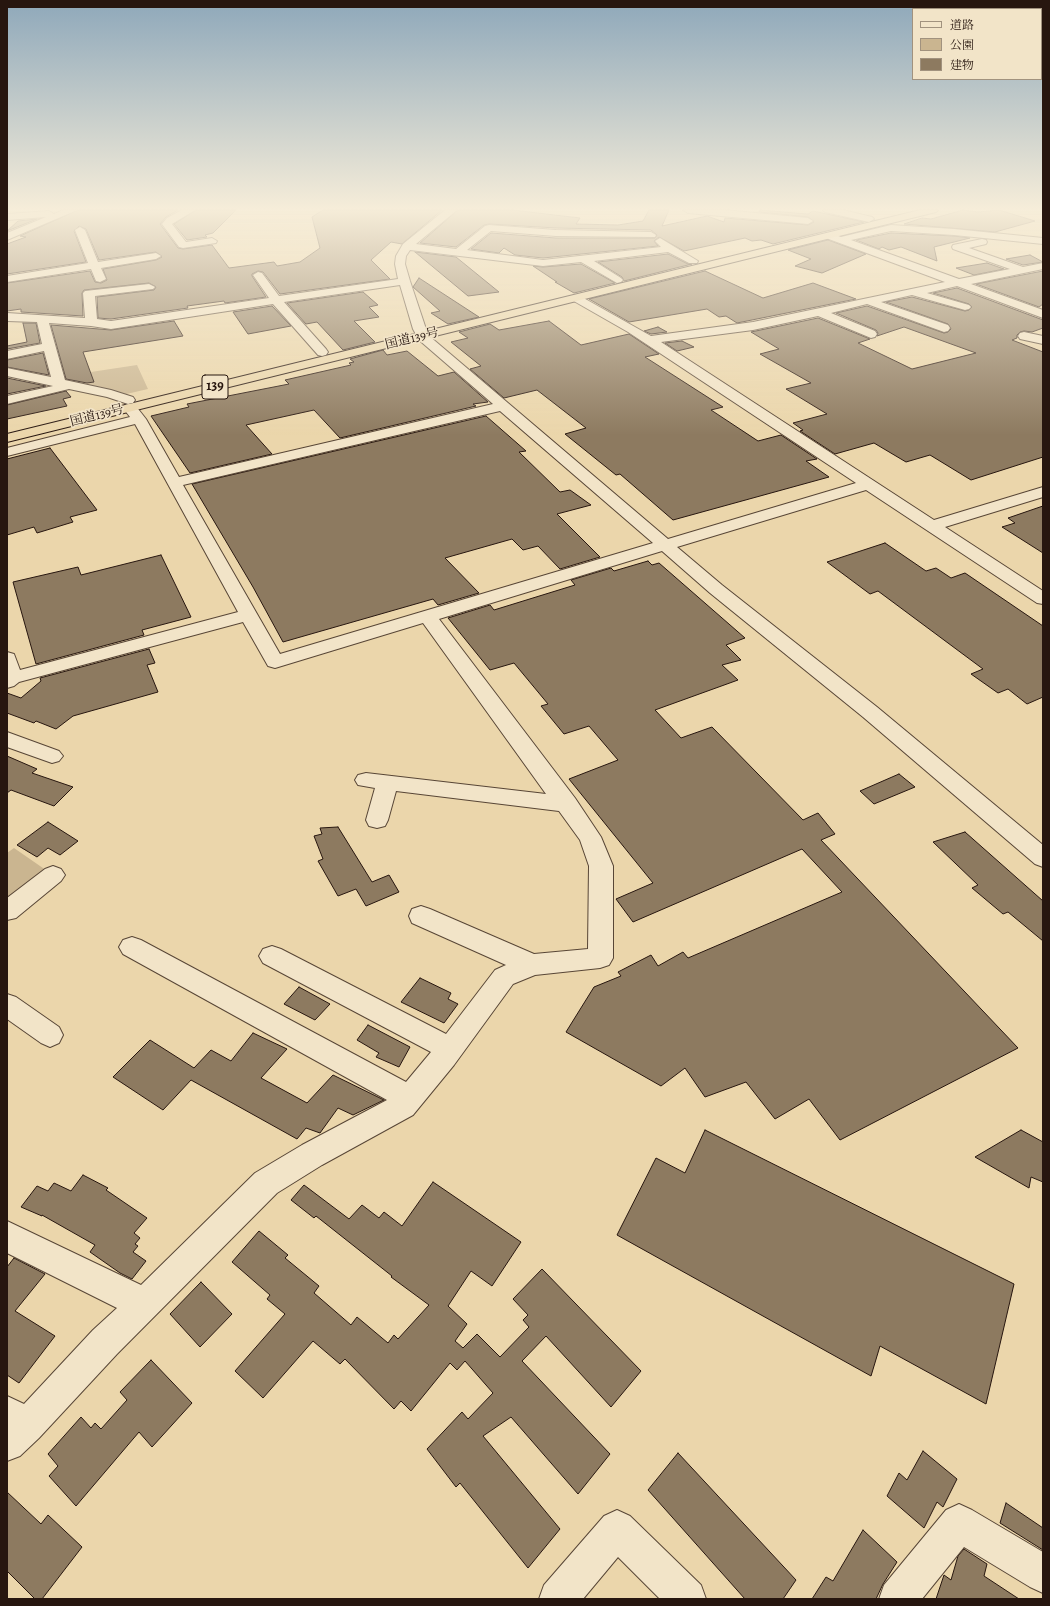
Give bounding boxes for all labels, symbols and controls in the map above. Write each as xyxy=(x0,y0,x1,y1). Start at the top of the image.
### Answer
legend xyxy=(912,8,1042,80)
text: 道路 xyxy=(950,17,974,33)
text: 公園 xyxy=(950,37,974,53)
text: 建物 xyxy=(950,57,974,73)
street label: 国道139号 xyxy=(384,325,440,353)
road number: 139 xyxy=(202,375,228,399)
street label: 国道139号 xyxy=(69,402,125,430)

